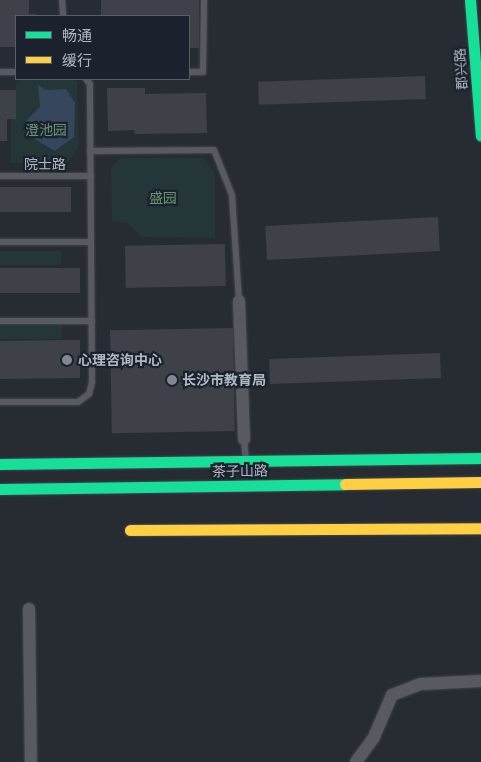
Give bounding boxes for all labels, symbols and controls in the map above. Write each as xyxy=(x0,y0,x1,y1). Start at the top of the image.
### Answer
legend xyxy=(15,15,190,80)
text: 畅通 xyxy=(62,27,92,44)
street label: 郡兴路 xyxy=(451,47,471,91)
text: 缓行 xyxy=(62,52,92,69)
park label: 澄池园 xyxy=(25,122,67,138)
street label: 院士路 xyxy=(24,156,66,172)
park label: 盛园 xyxy=(149,190,177,206)
place label: 心理咨询中心 xyxy=(78,352,162,368)
marker: 心理咨询中心 xyxy=(60,353,74,367)
place label: 长沙市教育局 xyxy=(182,372,266,388)
marker: 长沙市教育局 xyxy=(166,374,178,386)
street label: 茶子山路 xyxy=(212,462,268,480)

